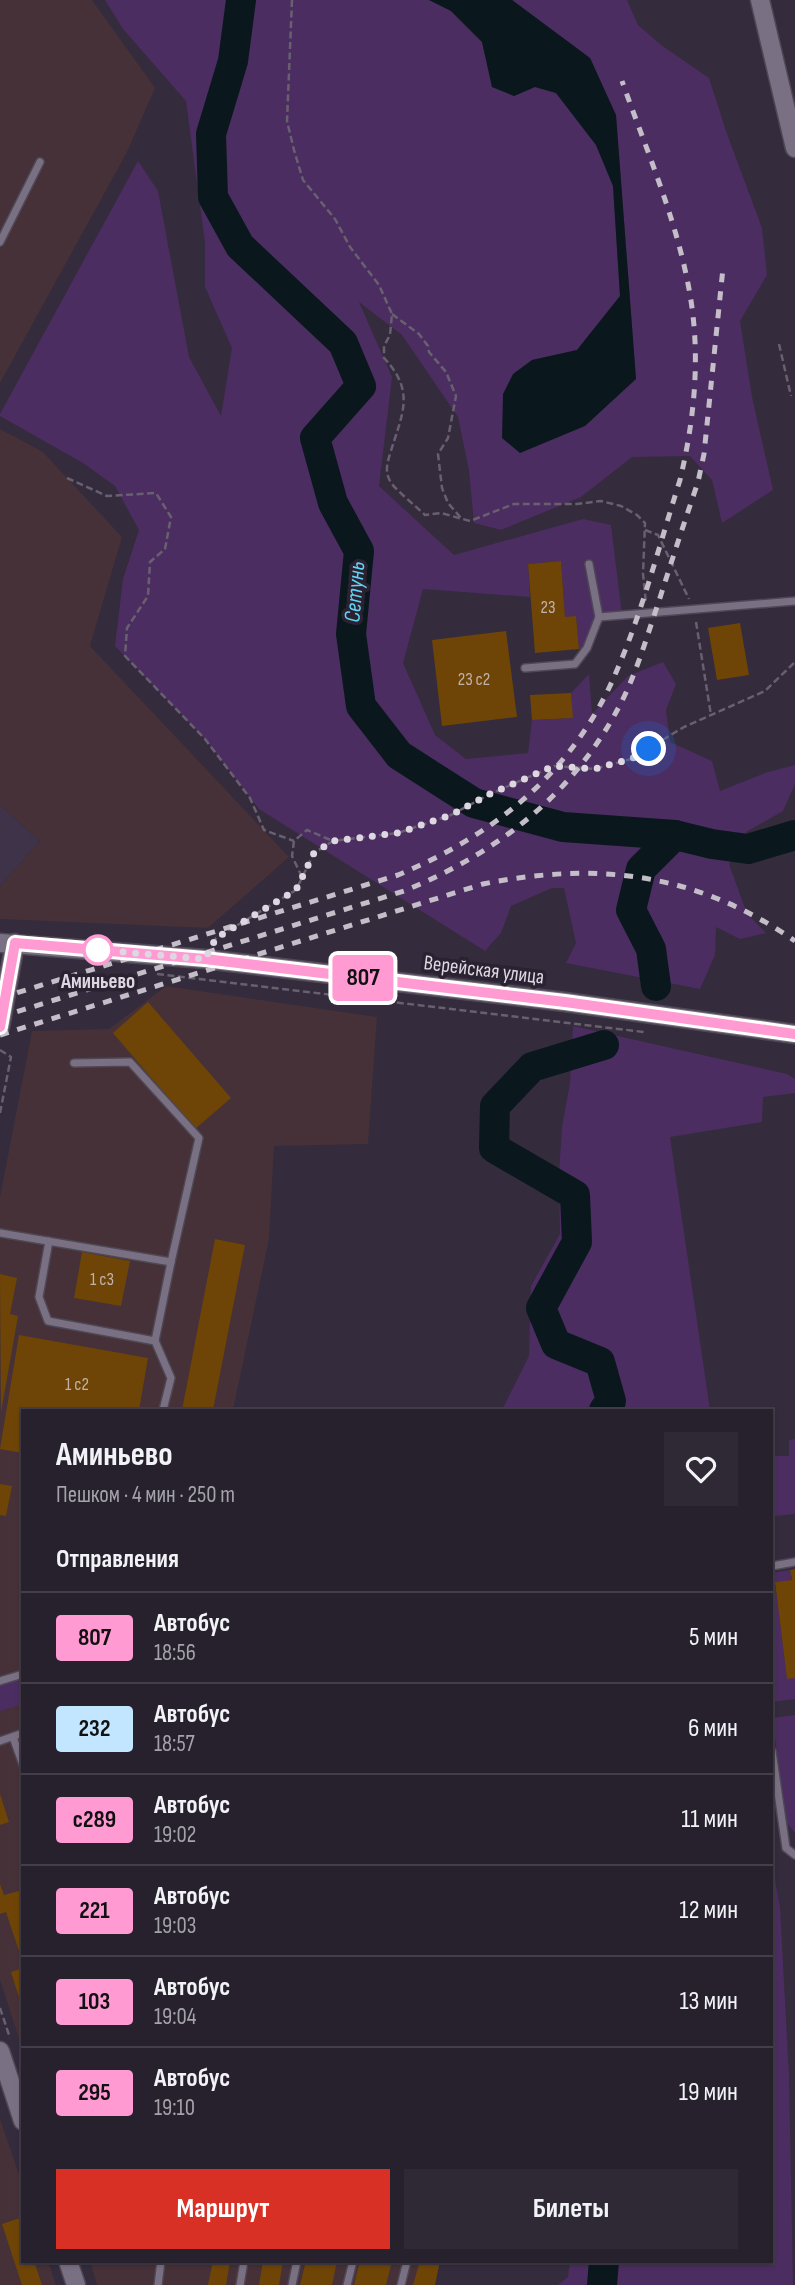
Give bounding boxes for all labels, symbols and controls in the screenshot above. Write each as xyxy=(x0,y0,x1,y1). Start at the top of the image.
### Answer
water label: Сетунь xyxy=(338,560,372,624)
house number: 23 xyxy=(541,597,556,618)
house number: 23 с2 xyxy=(458,669,490,690)
your location xyxy=(631,731,666,766)
marker: Аминьево xyxy=(83,935,113,965)
street label: Верейская улица xyxy=(422,950,546,990)
line badge: 807 xyxy=(323,955,403,1001)
text: 807 xyxy=(346,963,380,992)
place label: Аминьево xyxy=(60,969,135,994)
house number: 1 с3 xyxy=(90,1269,114,1290)
house number: 1 с2 xyxy=(65,1374,89,1395)
button: heart xyxy=(664,1432,738,1506)
text: Аминьево xyxy=(56,1435,173,1475)
text: Пешком · 4 мин · 250 m xyxy=(56,1481,235,1509)
text: Отправления xyxy=(56,1544,179,1575)
text: Автобус xyxy=(154,1608,230,1639)
text: 5 мин xyxy=(689,1622,738,1653)
text: 807 xyxy=(78,1623,111,1652)
text: 18:56 xyxy=(154,1639,196,1667)
text: Автобус xyxy=(154,1699,230,1730)
text: 6 мин xyxy=(688,1713,738,1744)
text: 232 xyxy=(79,1714,110,1743)
text: 18:57 xyxy=(154,1730,195,1758)
text: Автобус xyxy=(154,1790,230,1821)
text: 11 мин xyxy=(681,1804,738,1835)
text: с289 xyxy=(73,1805,116,1834)
text: 19:02 xyxy=(154,1821,196,1849)
text: Автобус xyxy=(154,1881,230,1912)
text: 12 мин xyxy=(679,1895,738,1926)
text: 221 xyxy=(79,1896,110,1925)
text: 19:03 xyxy=(154,1912,196,1940)
text: Автобус xyxy=(154,1972,230,2003)
text: 13 мин xyxy=(679,1986,738,2017)
text: 103 xyxy=(79,1987,110,2016)
text: 19:04 xyxy=(154,2003,196,2031)
text: Автобус xyxy=(154,2063,230,2094)
text: 19 мин xyxy=(679,2077,738,2108)
text: 295 xyxy=(78,2078,111,2107)
text: 19:10 xyxy=(154,2094,195,2122)
button: Маршрут xyxy=(56,2169,390,2249)
button: Билеты xyxy=(404,2169,738,2249)

